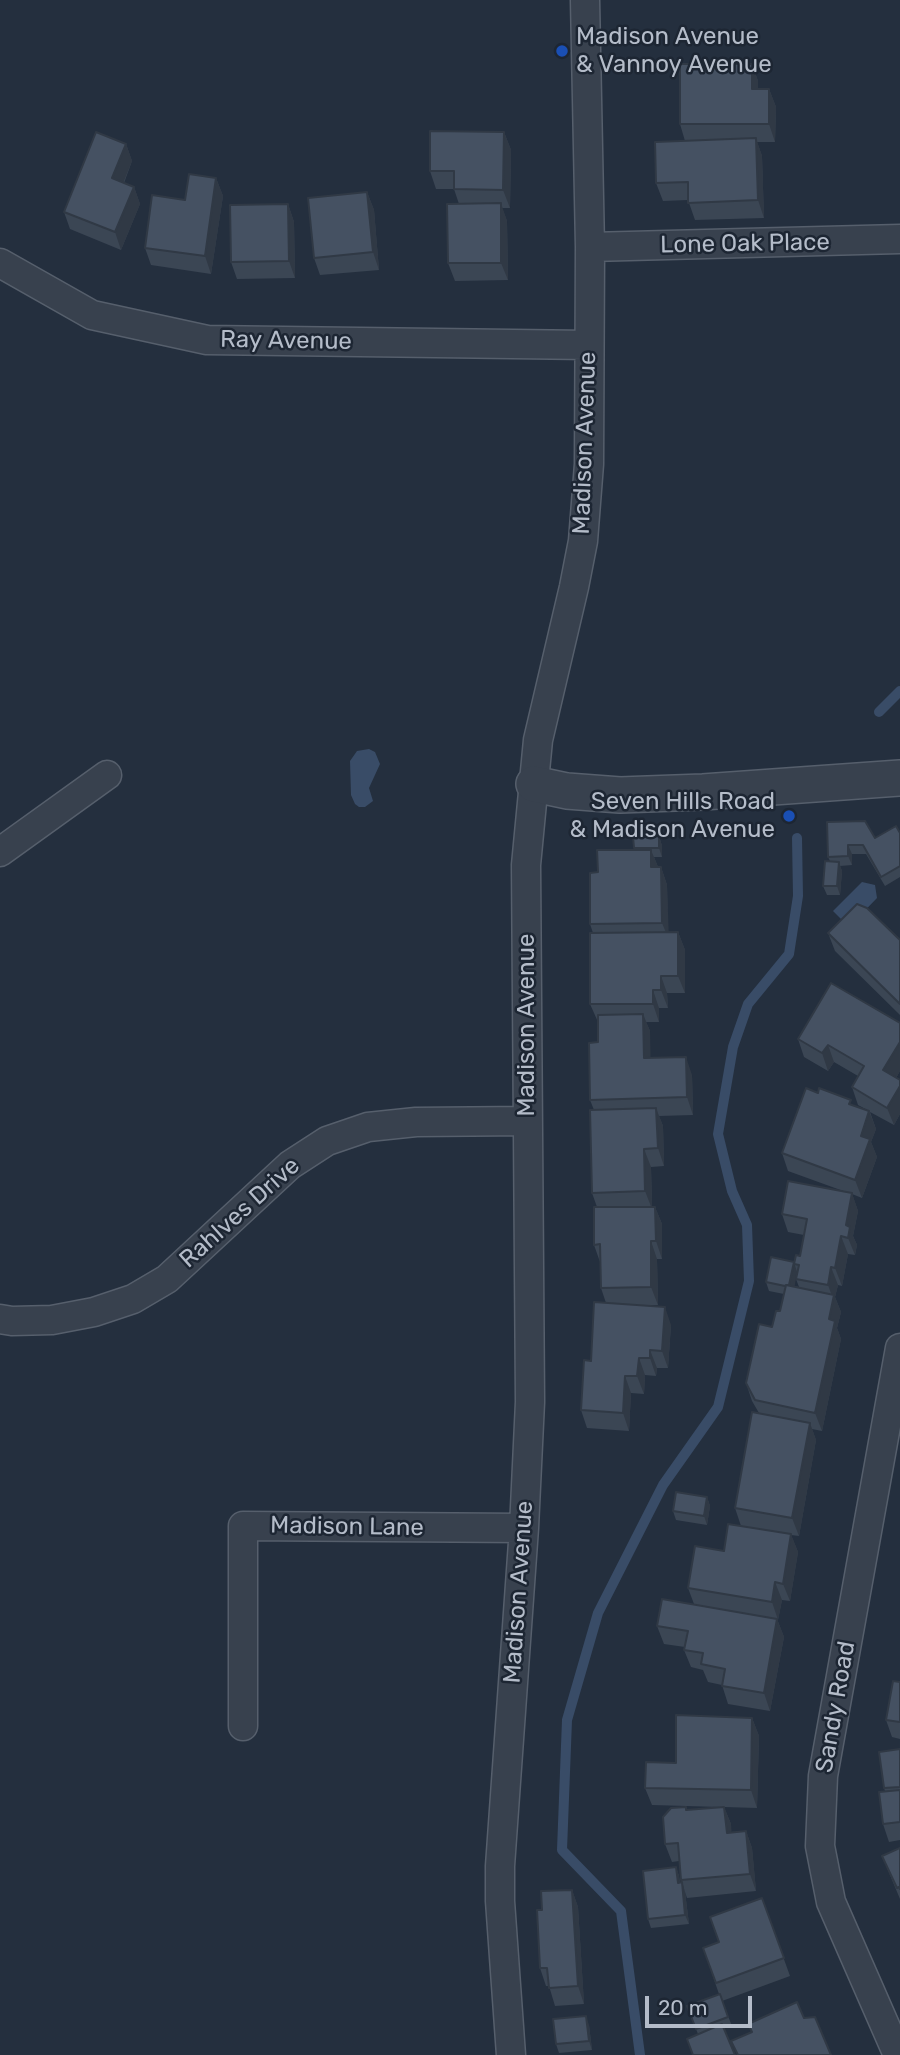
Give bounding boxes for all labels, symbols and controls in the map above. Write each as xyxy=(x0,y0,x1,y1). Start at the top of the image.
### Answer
place label: Madison Avenue & Vannoy Avenue xyxy=(576,23,772,79)
marker: Madison Avenue & Vannoy Avenue xyxy=(554,43,570,59)
street label: Lone Oak Place xyxy=(660,228,830,260)
street label: Ray Avenue xyxy=(220,325,352,357)
street label: Madison Avenue xyxy=(567,351,603,535)
place label: Seven Hills Road & Madison Avenue xyxy=(570,788,775,844)
marker: Seven Hills Road & Madison Avenue xyxy=(781,808,797,824)
street label: Madison Avenue xyxy=(513,934,541,1116)
street label: Rahlves Drive xyxy=(174,1152,306,1274)
street label: Madison Avenue xyxy=(498,1500,540,1684)
street label: Madison Lane xyxy=(270,1511,424,1543)
street label: Sandy Road xyxy=(810,1639,862,1775)
scale bar xyxy=(648,1982,755,2026)
text: 20 m xyxy=(658,1995,707,2020)

